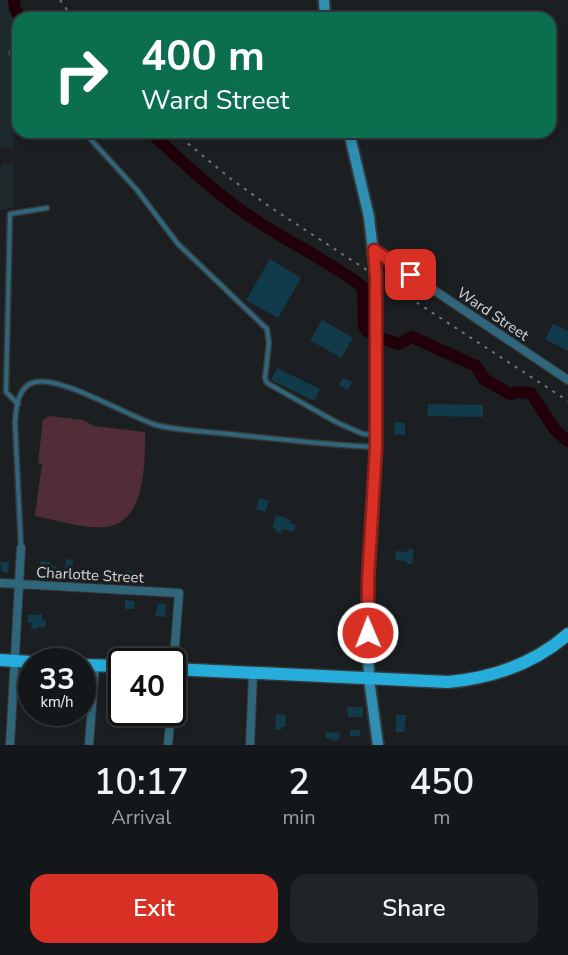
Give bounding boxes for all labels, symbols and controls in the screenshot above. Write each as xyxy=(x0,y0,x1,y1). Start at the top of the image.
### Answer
text: 400 m xyxy=(141,28,265,85)
icon: right xyxy=(42,36,120,114)
text: Ward Street xyxy=(141,82,289,119)
pin xyxy=(385,249,436,300)
icon: arrive xyxy=(394,258,427,291)
street label: Ward Street xyxy=(453,283,533,346)
street label: Charlotte Street xyxy=(36,562,145,588)
position arrow xyxy=(336,601,400,665)
speed limit sign: 40 xyxy=(108,648,186,726)
text: 33 xyxy=(39,659,75,700)
text: km/h xyxy=(40,692,74,712)
text: 10:17 xyxy=(94,758,189,807)
text: 2 xyxy=(288,758,310,807)
text: 450 xyxy=(409,758,474,807)
text: Arrival xyxy=(111,804,171,831)
text: min xyxy=(283,804,316,831)
text: m xyxy=(433,804,450,831)
button: Exit xyxy=(30,874,278,943)
button: Share xyxy=(290,874,538,943)

